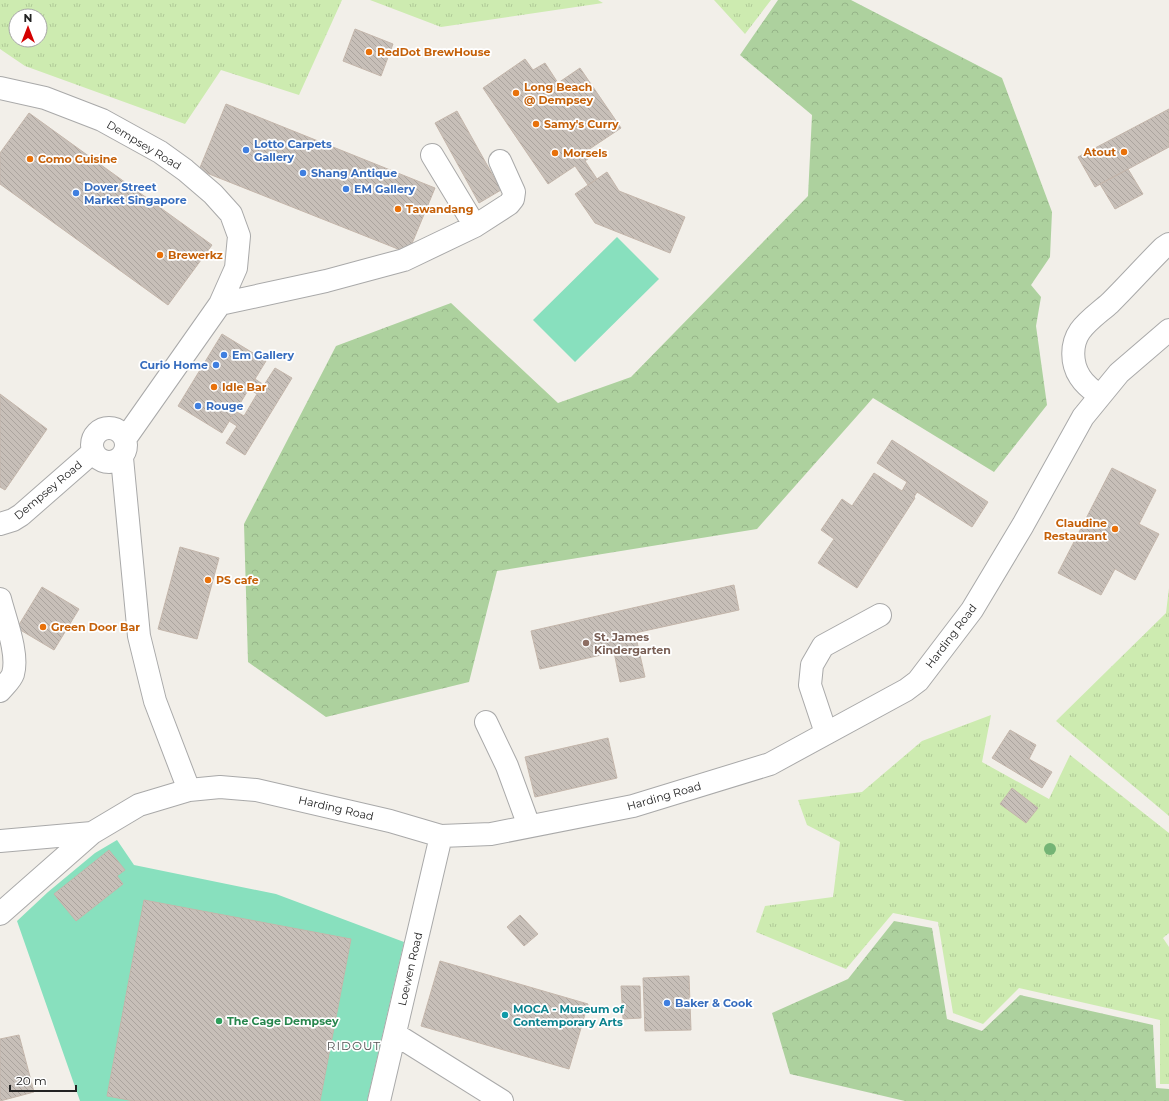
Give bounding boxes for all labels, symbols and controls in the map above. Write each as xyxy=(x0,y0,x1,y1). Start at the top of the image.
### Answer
north arrow xyxy=(8,8,48,48)
text: N xyxy=(24,11,32,25)
place label: RedDot BrewHouse xyxy=(377,45,491,59)
marker: RedDot BrewHouse xyxy=(364,47,374,57)
place label: Long Beach @ Dempsey xyxy=(524,80,593,107)
marker: Long Beach @ Dempsey xyxy=(511,88,521,98)
street label: Dempsey Road xyxy=(104,117,184,173)
place label: Samy's Curry xyxy=(544,117,619,131)
marker: Samy's Curry xyxy=(531,119,541,129)
place label: Lotto Carpets Gallery xyxy=(254,137,332,164)
marker: Lotto Carpets Gallery xyxy=(241,145,251,155)
place label: Atout xyxy=(1082,145,1116,159)
place label: Morsels xyxy=(563,146,608,160)
marker: Atout xyxy=(1119,147,1129,157)
marker: Morsels xyxy=(550,148,560,158)
place label: Como Cuisine xyxy=(38,152,117,166)
marker: Como Cuisine xyxy=(25,154,35,164)
place label: Shang Antique xyxy=(311,166,397,180)
marker: Shang Antique xyxy=(298,168,308,178)
place label: Dover Street Market Singapore xyxy=(84,180,187,207)
place label: EM Gallery xyxy=(354,182,416,196)
marker: EM Gallery xyxy=(341,184,351,194)
marker: Dover Street Market Singapore xyxy=(71,188,81,198)
place label: Tawandang xyxy=(406,202,473,216)
marker: Tawandang xyxy=(393,204,403,214)
place label: Brewerkz xyxy=(168,248,223,262)
marker: Brewerkz xyxy=(155,250,165,260)
place label: Em Gallery xyxy=(232,348,295,362)
marker: Em Gallery xyxy=(219,350,229,360)
place label: Curio Home xyxy=(140,358,208,372)
marker: Curio Home xyxy=(211,360,221,370)
place label: Idle Bar xyxy=(222,380,267,394)
marker: Idle Bar xyxy=(209,382,219,392)
place label: Rouge xyxy=(206,399,244,413)
marker: Rouge xyxy=(193,401,203,411)
street label: Dempsey Road xyxy=(11,458,85,522)
place label: Claudine Restaurant xyxy=(1044,516,1107,543)
marker: Claudine Restaurant xyxy=(1110,524,1120,534)
place label: PS cafe xyxy=(216,573,259,587)
marker: PS cafe xyxy=(203,575,213,585)
street label: Harding Road xyxy=(922,601,980,671)
place label: Green Door Bar xyxy=(51,620,140,634)
marker: Green Door Bar xyxy=(38,622,48,632)
place label: St. James Kindergarten xyxy=(594,630,671,657)
marker: St. James Kindergarten xyxy=(581,638,591,648)
street label: Harding Road xyxy=(625,779,703,813)
street label: Harding Road xyxy=(297,793,375,823)
street label: Loewen Road xyxy=(395,931,425,1007)
place label: Baker & Cook xyxy=(675,996,753,1010)
marker: Baker & Cook xyxy=(662,998,672,1008)
place label: MOCA - Museum of Contemporary Arts xyxy=(513,1002,625,1029)
marker: MOCA - Museum of Contemporary Arts xyxy=(500,1010,510,1020)
place label: The Cage Dempsey xyxy=(227,1014,339,1028)
marker: The Cage Dempsey xyxy=(214,1016,224,1026)
district label: RIDOUT xyxy=(327,1038,381,1053)
scale bar xyxy=(10,1067,76,1093)
text: 20 m xyxy=(16,1073,47,1088)

